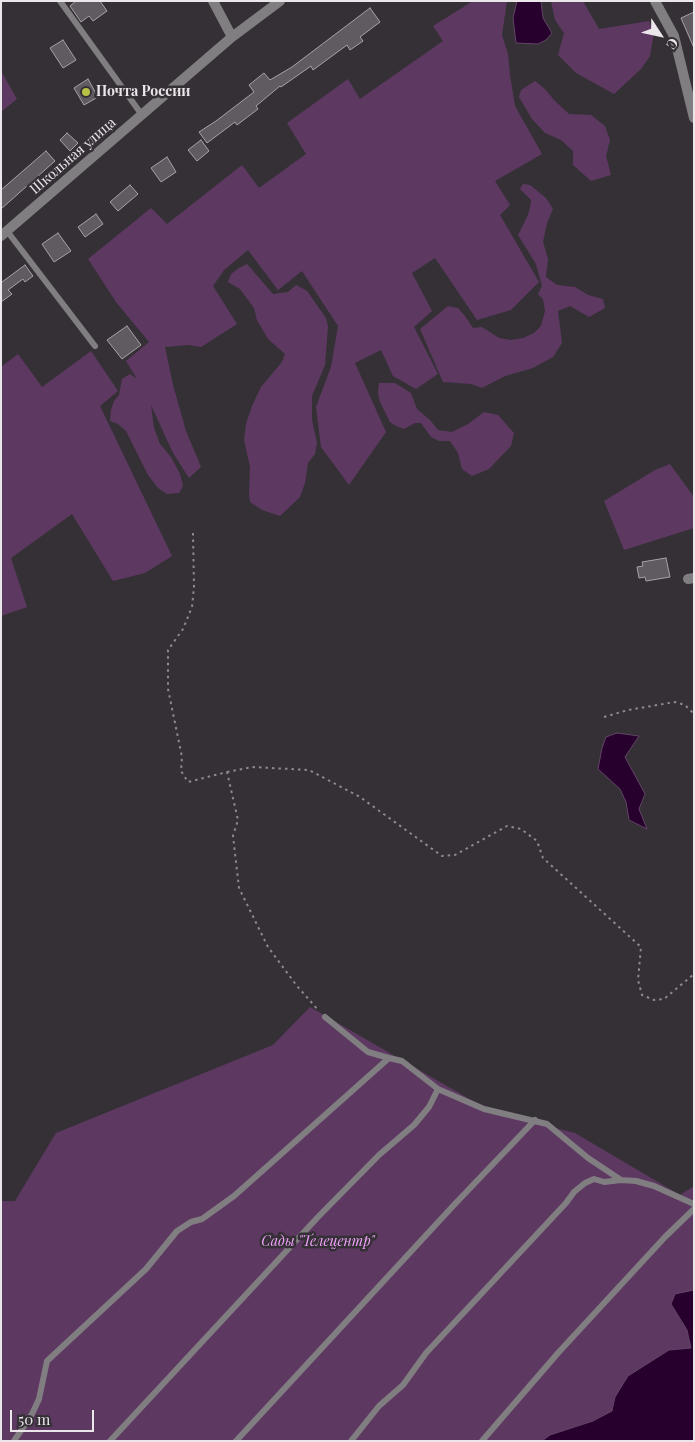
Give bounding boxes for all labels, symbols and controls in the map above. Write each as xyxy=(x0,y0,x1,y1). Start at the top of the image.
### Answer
north arrow xyxy=(635,10,685,60)
text: С xyxy=(662,34,683,53)
place label: Почта России xyxy=(96,84,190,100)
marker: Почта России xyxy=(80,86,92,98)
street label: Школьная улица xyxy=(27,114,119,198)
park label: Сады "Телецентр" xyxy=(261,1234,375,1250)
scale bar xyxy=(12,1400,96,1432)
text: 50 m xyxy=(18,1409,50,1429)

